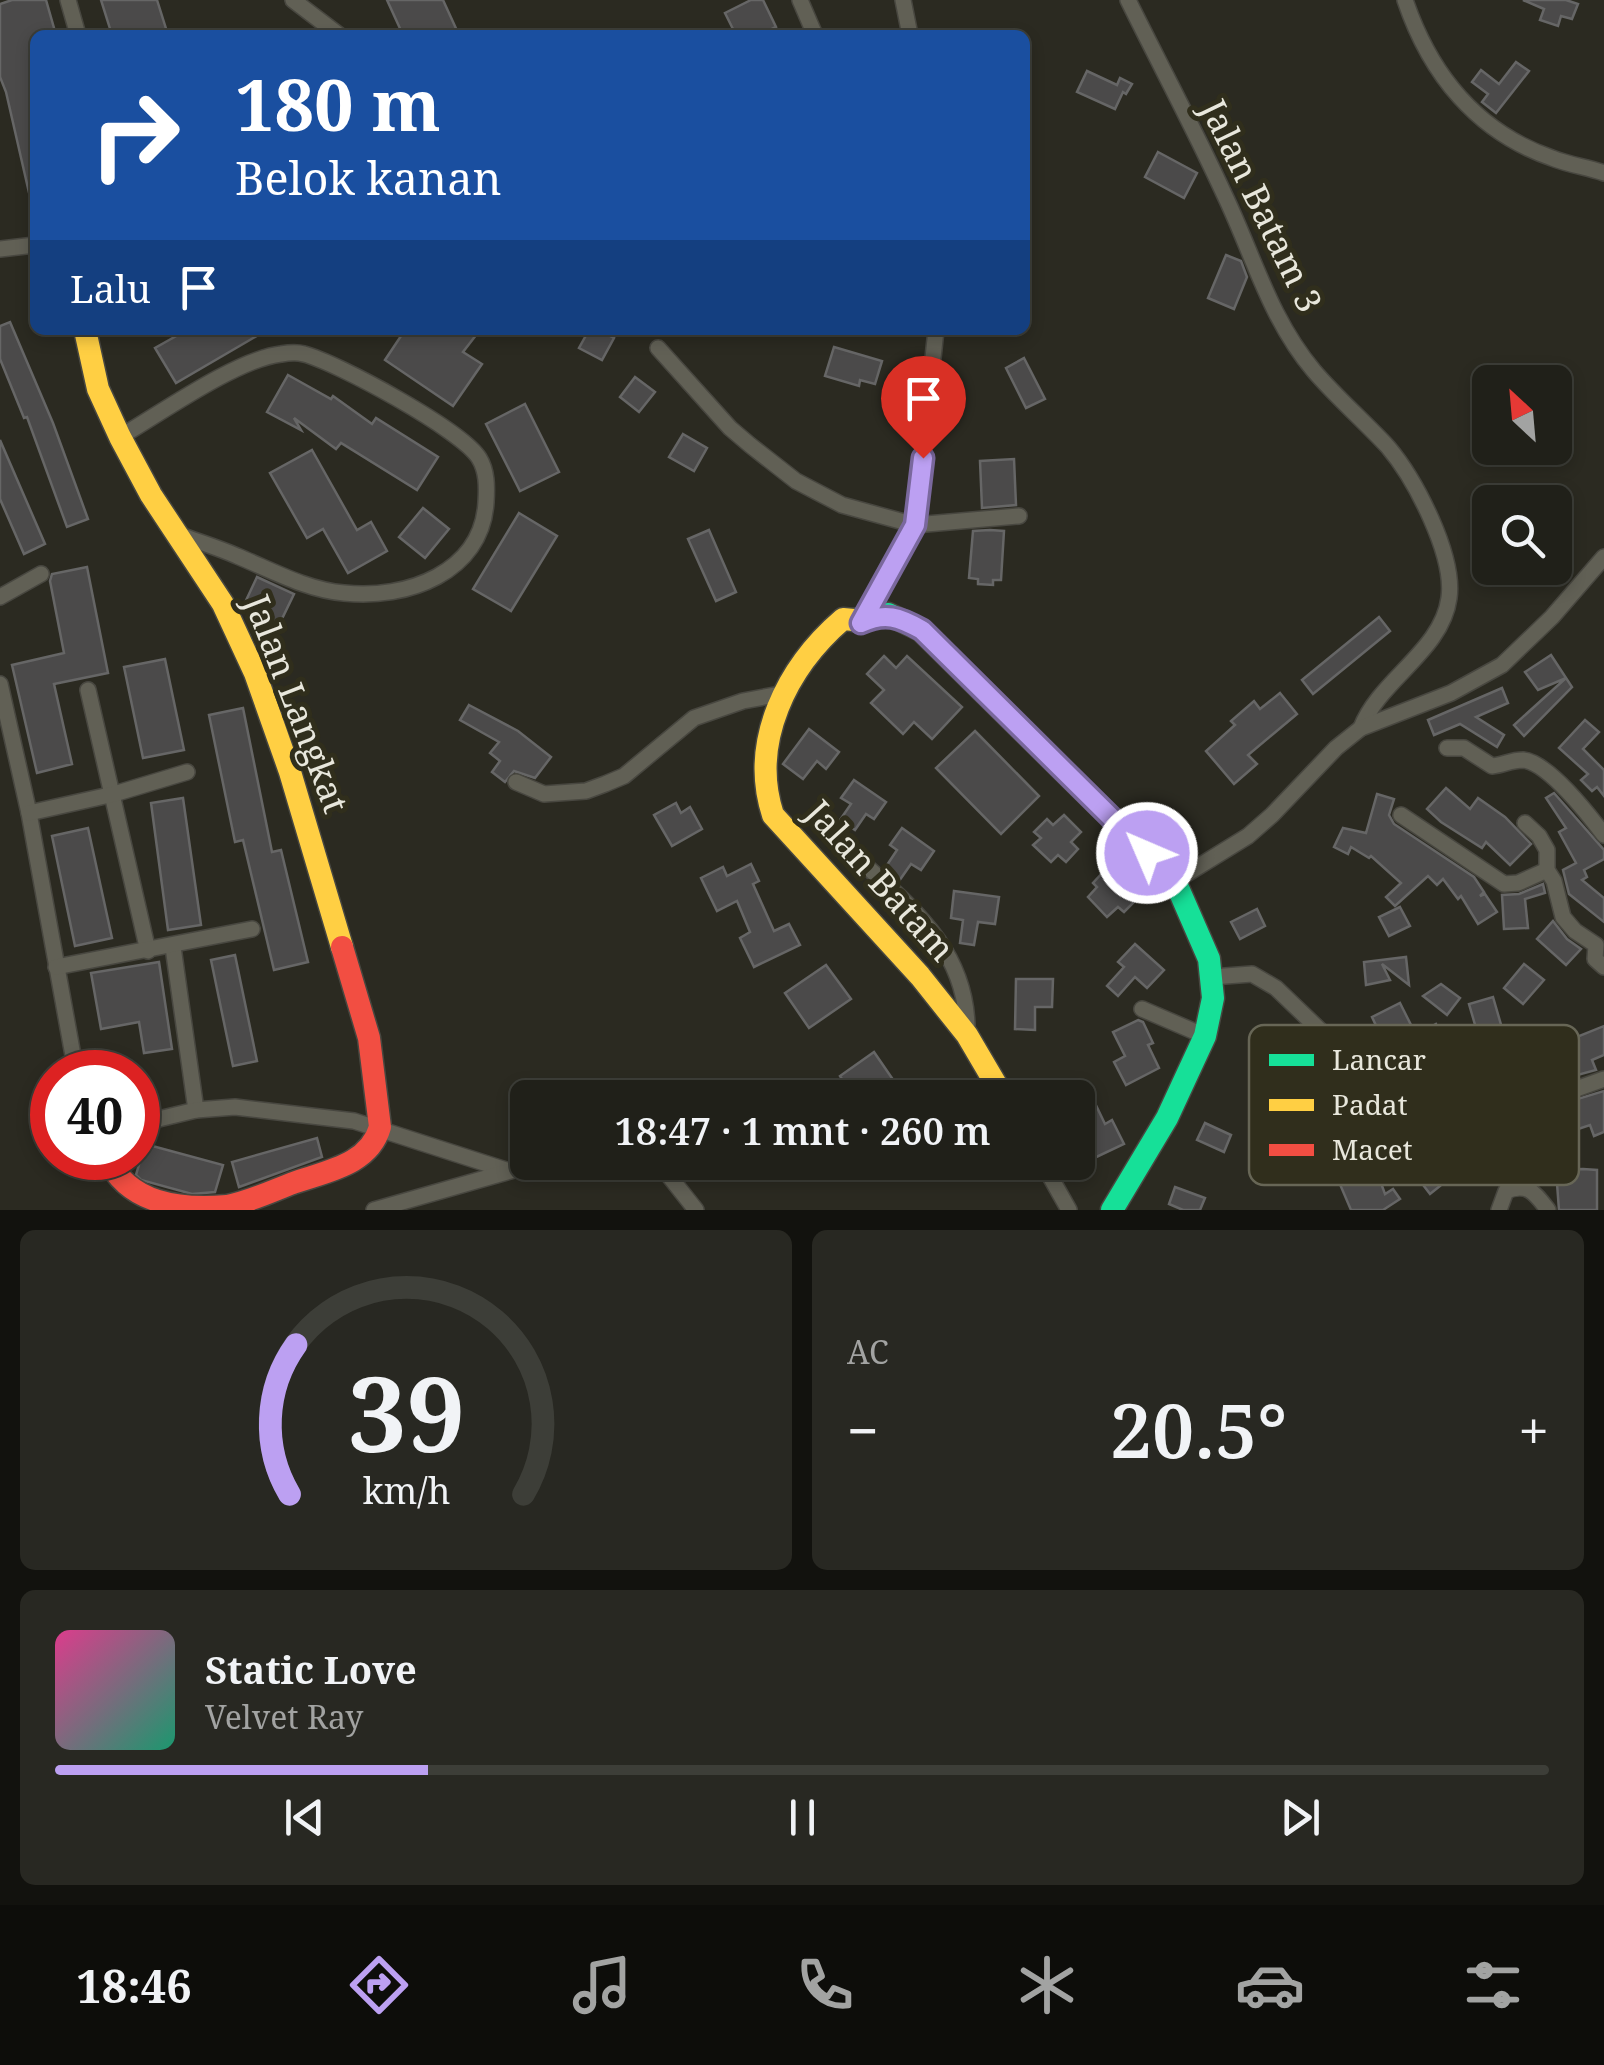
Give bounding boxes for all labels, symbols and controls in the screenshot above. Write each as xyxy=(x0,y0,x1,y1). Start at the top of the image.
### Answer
text: 180 m xyxy=(235,56,441,152)
icon: right xyxy=(70,70,200,200)
street label: Jalan Batam 3 xyxy=(1190,90,1334,319)
text: Belok kanan xyxy=(235,147,502,208)
icon: arrive xyxy=(171,260,226,315)
text: Lalu xyxy=(70,262,151,314)
pin xyxy=(881,356,966,459)
north arrow xyxy=(1472,365,1572,465)
map controls xyxy=(1472,365,1572,585)
icon: arrive xyxy=(896,371,951,426)
button: search xyxy=(1472,485,1572,585)
street label: Jalan Langkat xyxy=(234,587,361,819)
street label: Jalan Batam xyxy=(795,788,966,971)
position arrow xyxy=(1095,801,1199,905)
legend xyxy=(1249,1025,1579,1185)
text: Lancar xyxy=(1332,1040,1426,1078)
speed limit sign: 40 xyxy=(30,1050,160,1180)
text: Padat xyxy=(1332,1085,1408,1123)
text: 18:47 · 1 mnt · 260 m xyxy=(614,1104,991,1156)
text: Macet xyxy=(1332,1130,1413,1168)
text: AC xyxy=(847,1330,889,1373)
text: 39 xyxy=(347,1341,465,1482)
text: 20.5° xyxy=(1110,1378,1287,1480)
text: − xyxy=(847,1392,879,1467)
text: + xyxy=(1518,1392,1549,1467)
text: km/h xyxy=(362,1466,450,1514)
text: Static Love xyxy=(205,1643,417,1695)
text: Velvet Ray xyxy=(205,1695,363,1738)
icon: previous xyxy=(277,1790,332,1845)
icon: pause xyxy=(775,1790,830,1845)
icon: next xyxy=(1273,1790,1328,1845)
icon: directions xyxy=(344,1950,414,2020)
icon: music xyxy=(567,1950,637,2020)
icon: phone xyxy=(790,1950,860,2020)
icon: climate xyxy=(1012,1950,1082,2020)
icon: car xyxy=(1235,1950,1305,2020)
icon: filters xyxy=(1458,1950,1528,2020)
text: 18:46 xyxy=(76,1955,192,2016)

